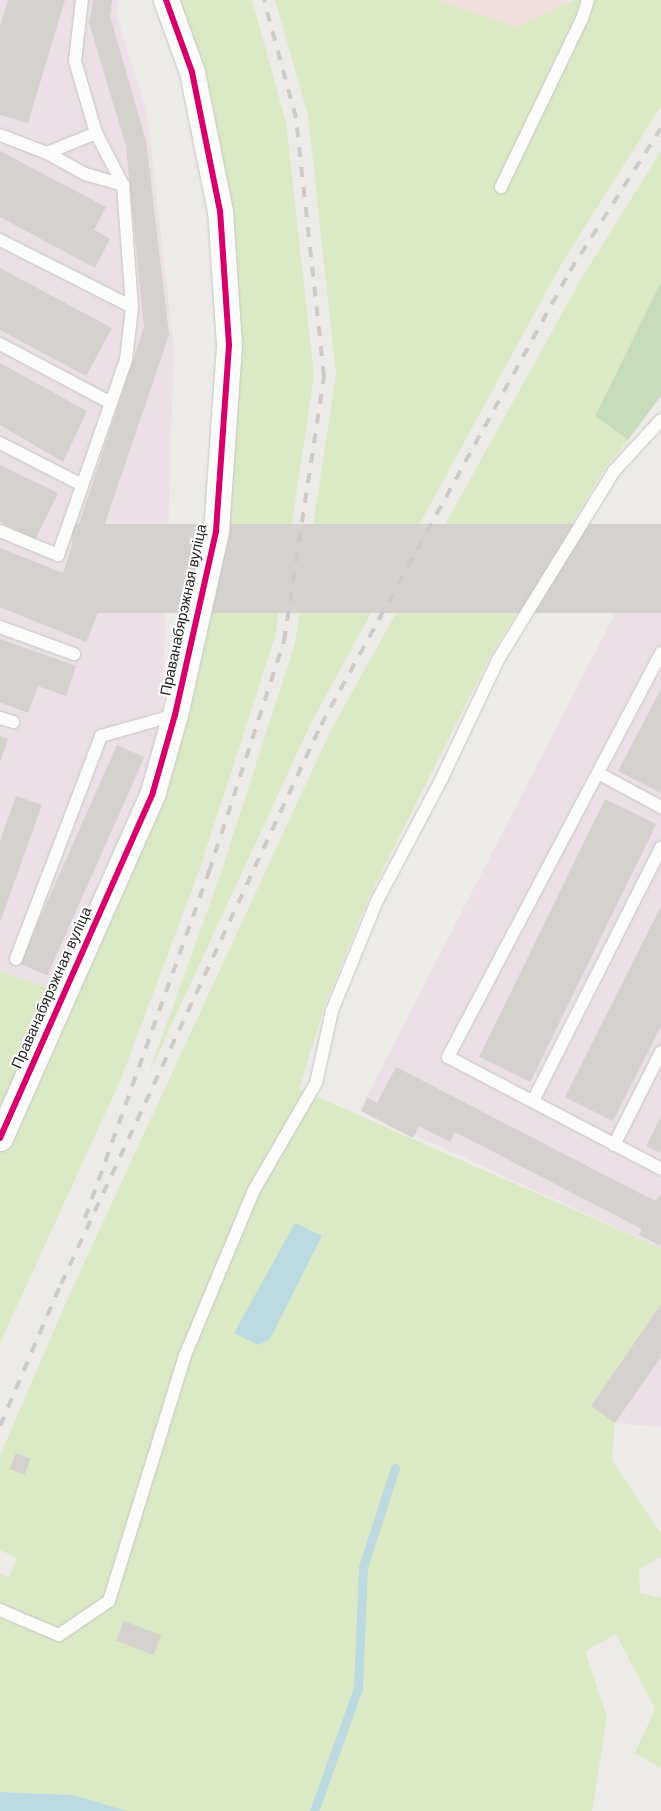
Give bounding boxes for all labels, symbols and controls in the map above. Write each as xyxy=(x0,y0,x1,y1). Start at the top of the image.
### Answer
street label: Праванабярэжная вуліца xyxy=(157,522,211,698)
street label: Праванабярэжная вуліца xyxy=(8,904,96,1072)

